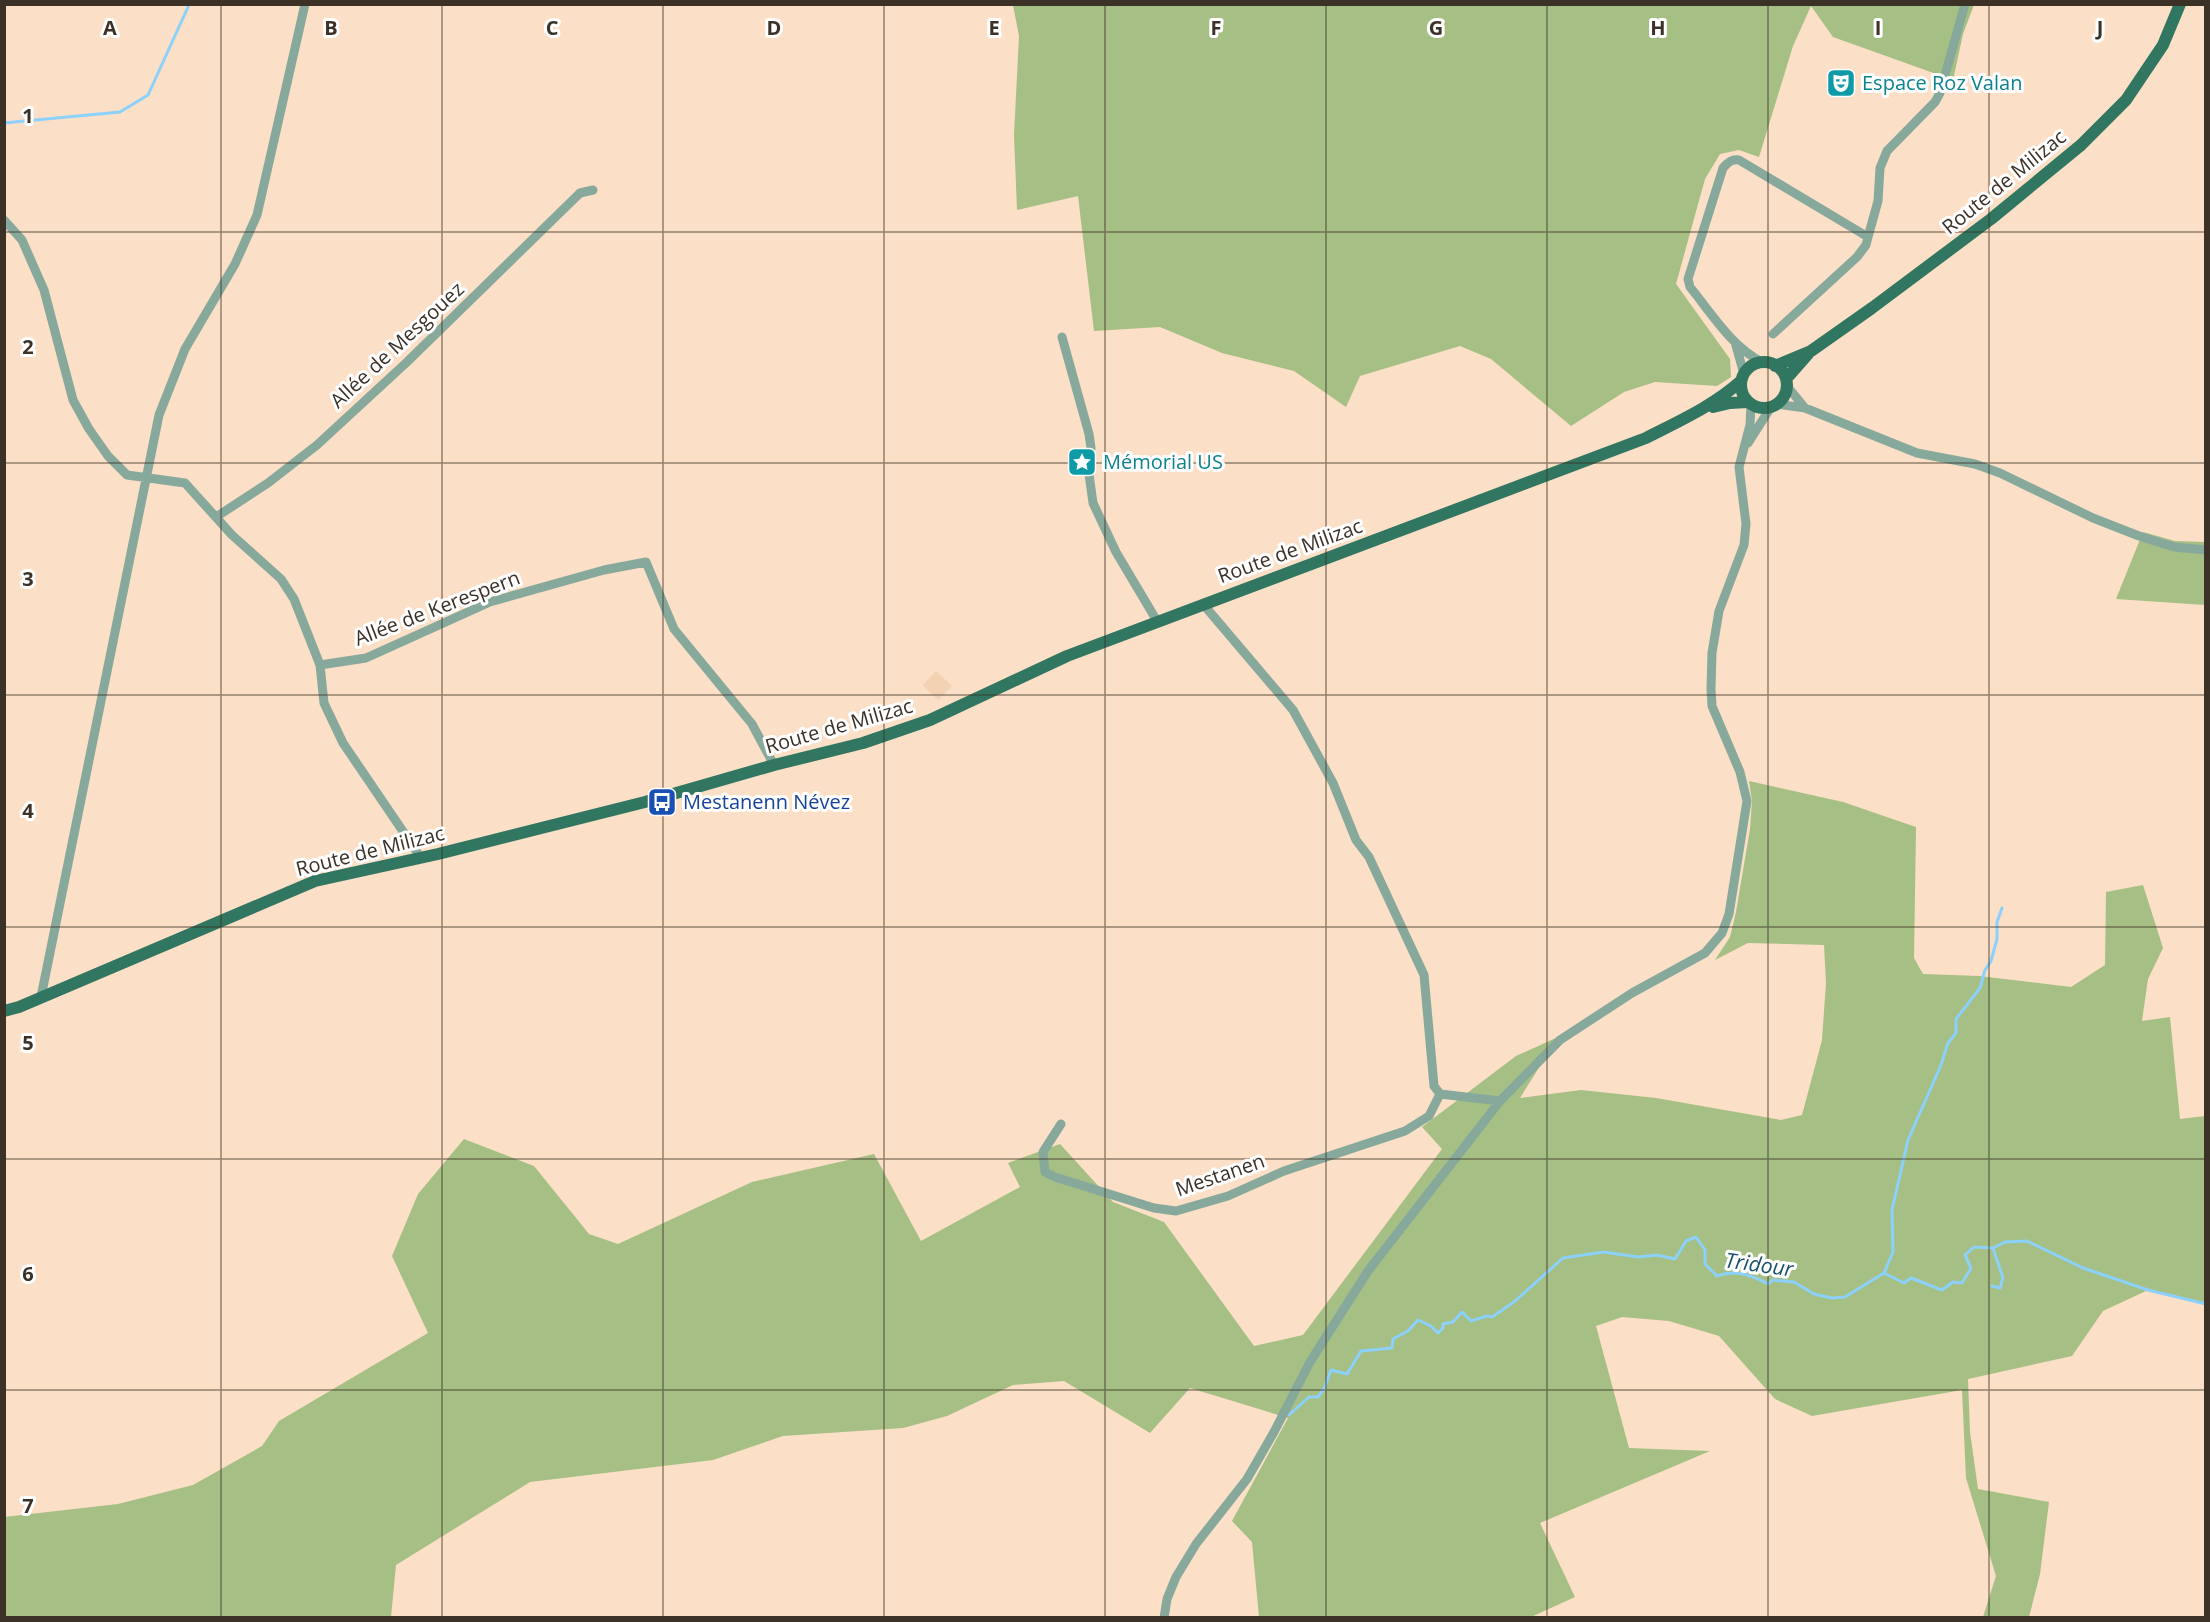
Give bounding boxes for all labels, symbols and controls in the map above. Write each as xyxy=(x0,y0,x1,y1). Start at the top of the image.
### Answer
text: A xyxy=(103,14,117,41)
text: B xyxy=(324,14,338,41)
text: C xyxy=(546,14,559,41)
text: D xyxy=(767,14,781,41)
text: E xyxy=(988,14,1000,41)
text: F xyxy=(1211,14,1221,41)
text: G xyxy=(1429,14,1443,41)
text: H xyxy=(1650,14,1666,41)
text: I xyxy=(1875,14,1881,41)
text: J xyxy=(2095,14,2103,41)
theatre icon: Espace Roz Valan xyxy=(1825,67,1857,99)
place label: Espace Roz Valan xyxy=(1862,69,2022,96)
text: 1 xyxy=(22,102,34,129)
street label: Route de Milizac xyxy=(1936,123,2071,240)
street label: Allée de Mesgouez xyxy=(324,276,469,414)
text: 2 xyxy=(22,333,34,360)
place icon: Mémorial US xyxy=(1066,446,1098,478)
place label: Mémorial US xyxy=(1103,448,1223,475)
street label: Route de Milizac xyxy=(1214,512,1366,589)
street label: Allée de Kerespern xyxy=(350,564,524,652)
text: 3 xyxy=(22,565,34,592)
street label: Route de Milizac xyxy=(762,692,916,759)
bus stop icon: Mestanenn Névez xyxy=(646,786,678,818)
place label: Mestanenn Névez xyxy=(683,788,850,815)
text: 4 xyxy=(22,797,34,824)
street label: Route de Milizac xyxy=(293,819,447,882)
text: 5 xyxy=(22,1029,34,1056)
street label: Mestanen xyxy=(1172,1147,1268,1202)
water label: Tridour xyxy=(1723,1245,1796,1283)
text: 6 xyxy=(22,1260,34,1287)
text: 7 xyxy=(22,1492,34,1519)

